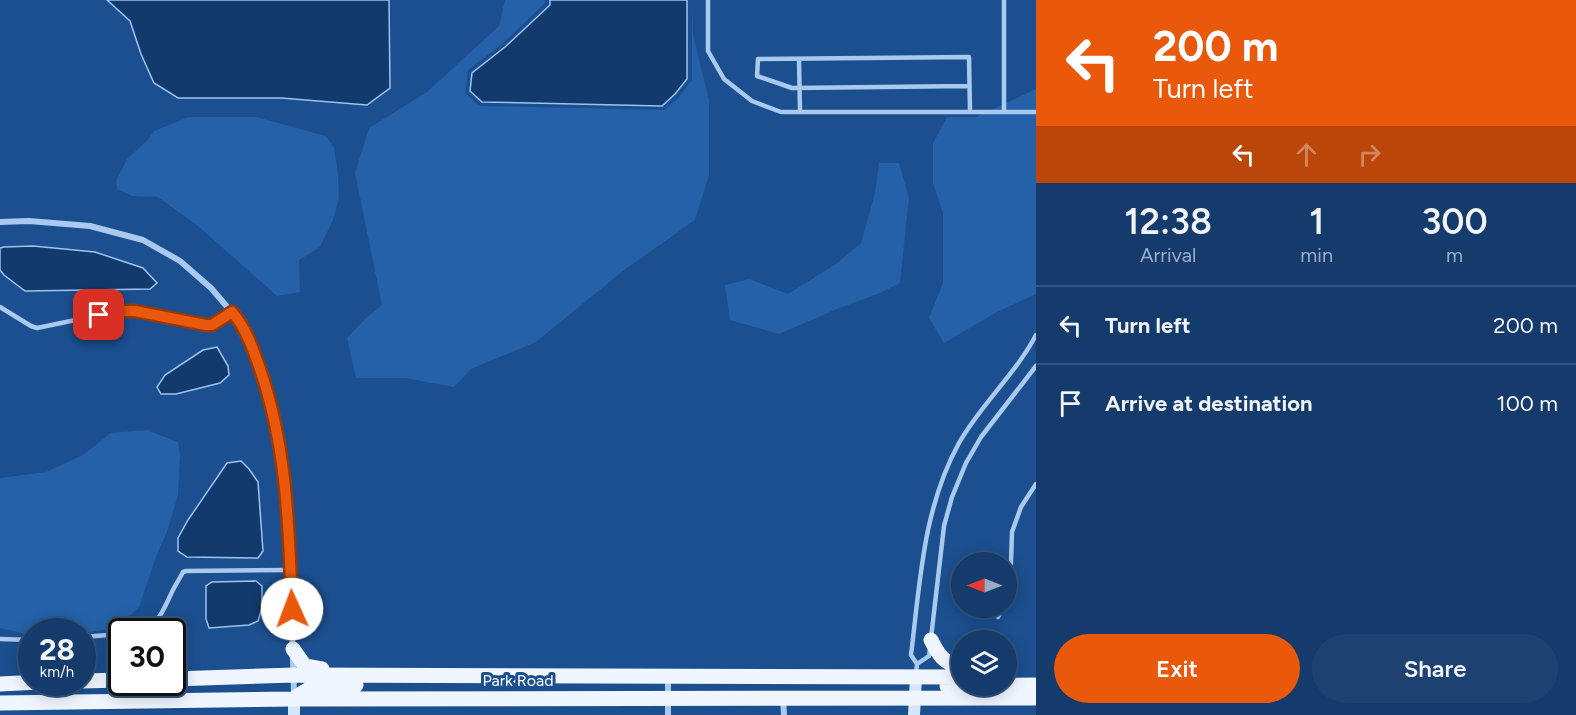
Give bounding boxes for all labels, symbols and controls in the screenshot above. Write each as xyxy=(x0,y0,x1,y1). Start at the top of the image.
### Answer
text: 200 m xyxy=(1153,21,1278,72)
icon: left xyxy=(1054,24,1132,102)
text: Turn left xyxy=(1153,72,1253,105)
icon: left xyxy=(1227,138,1260,171)
icon: ahead xyxy=(1290,138,1323,171)
icon: right xyxy=(1353,138,1386,171)
text: 12:38 xyxy=(1124,200,1212,243)
text: 1 xyxy=(1309,200,1324,243)
text: 300 xyxy=(1421,200,1488,243)
text: Arrival xyxy=(1140,243,1196,267)
text: min xyxy=(1300,243,1333,267)
text: m xyxy=(1446,243,1463,267)
pin xyxy=(73,289,124,340)
icon: arrive xyxy=(82,298,115,331)
icon: left xyxy=(1054,309,1087,342)
text: Turn left xyxy=(1105,312,1191,339)
text: 200 m xyxy=(1493,312,1558,339)
icon: arrive xyxy=(1054,387,1087,420)
text: Arrive at destination xyxy=(1105,390,1313,417)
text: 100 m xyxy=(1497,390,1558,417)
north arrow xyxy=(951,552,1017,618)
map controls xyxy=(951,552,1017,696)
position arrow xyxy=(260,577,324,641)
speed limit sign: 30 xyxy=(108,618,186,696)
button: layers xyxy=(951,630,1017,696)
text: 28 xyxy=(39,631,75,668)
button: Exit xyxy=(1054,634,1300,703)
button: Share xyxy=(1312,634,1558,703)
text: km/h xyxy=(40,663,74,681)
street label: Park Road xyxy=(482,671,554,690)

